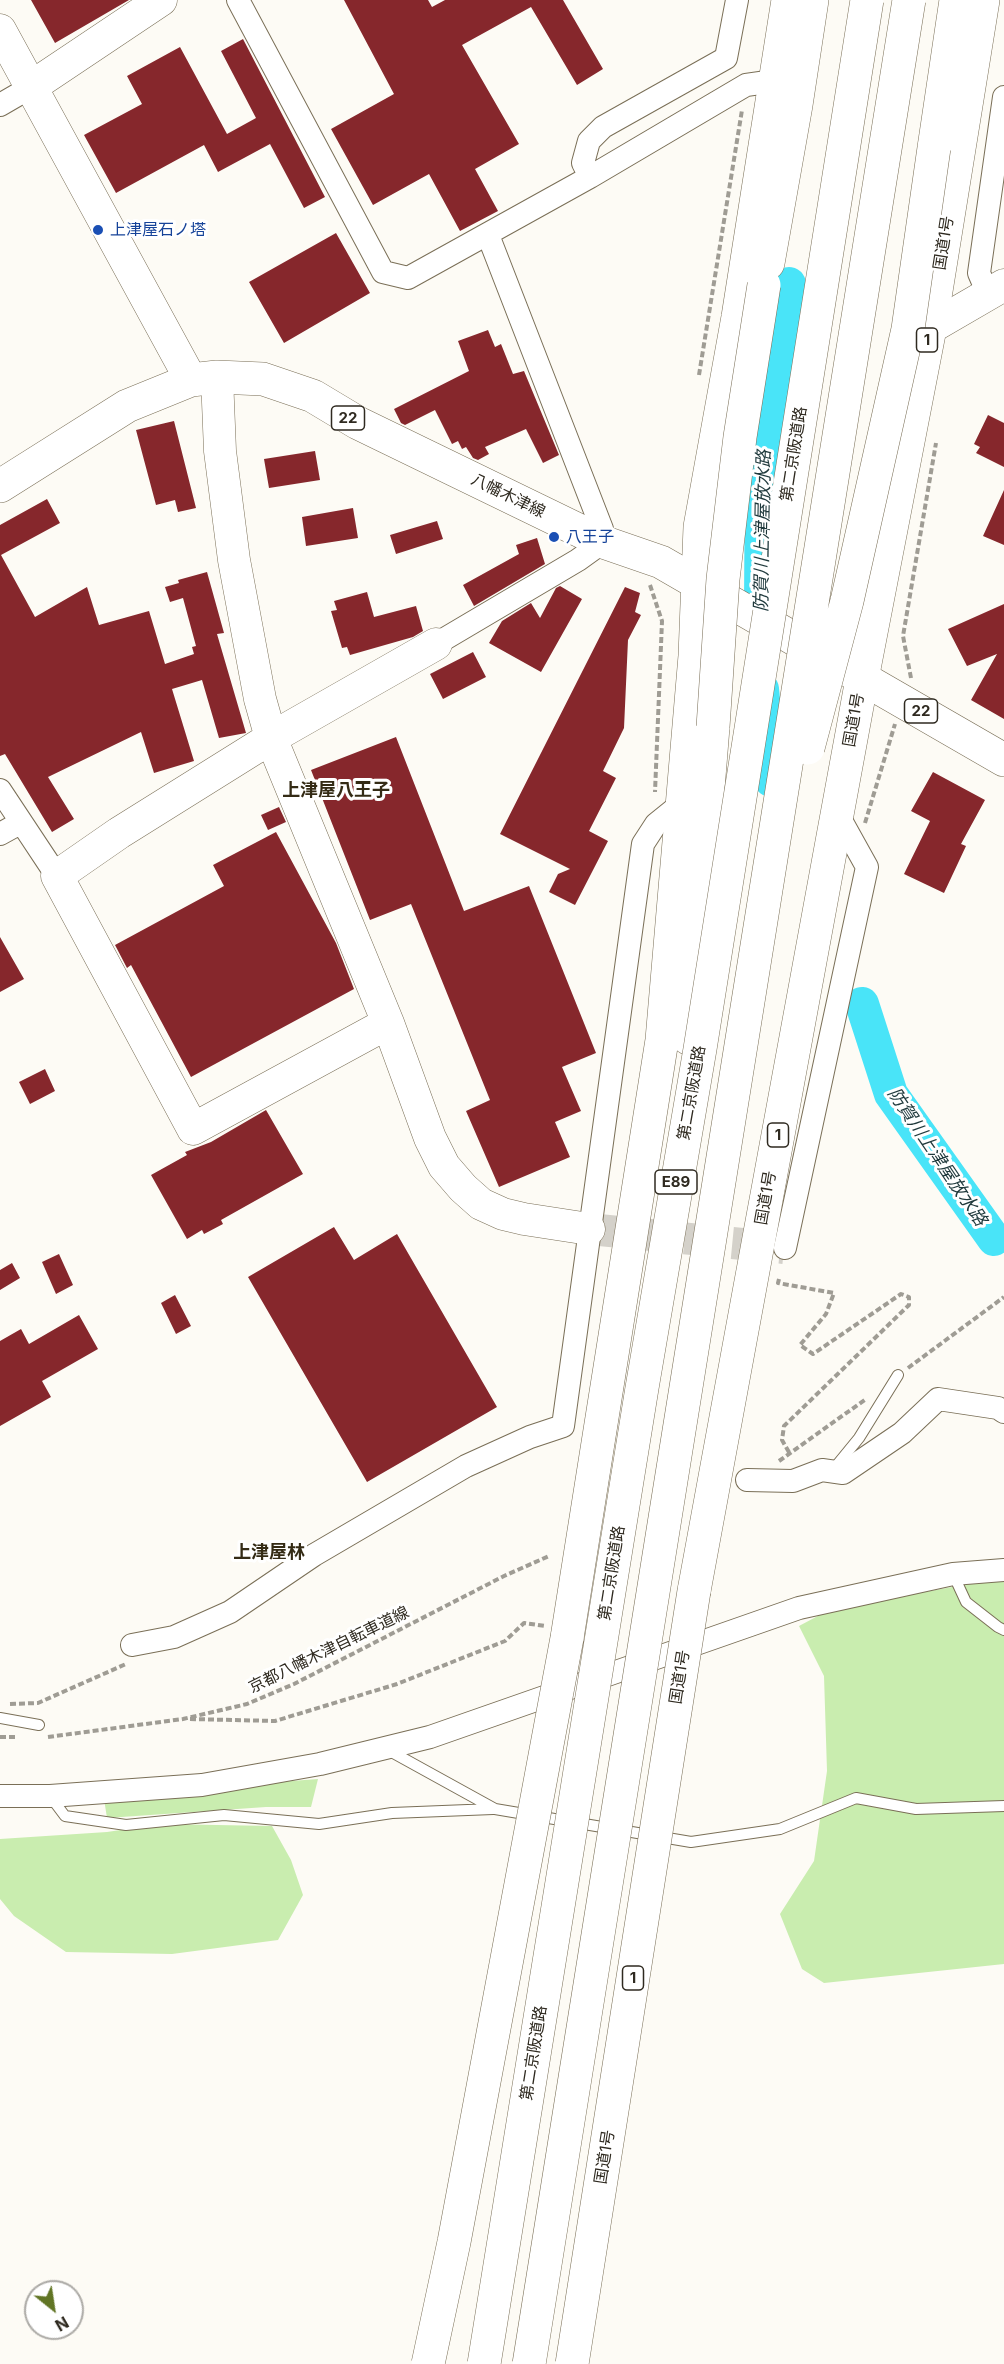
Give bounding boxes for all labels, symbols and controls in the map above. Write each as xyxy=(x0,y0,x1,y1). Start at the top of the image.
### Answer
street label: 国道1号 xyxy=(930,215,958,271)
place label: 上津屋石ノ塔 xyxy=(110,220,206,240)
marker: 上津屋石ノ塔 xyxy=(91,223,105,237)
road number: 1 xyxy=(916,328,938,352)
street label: 第二京阪道路 xyxy=(777,405,811,503)
road number: 22 xyxy=(332,406,364,430)
water label: 防賀川上津屋放水路 xyxy=(751,450,775,612)
street label: 八幡木津線 xyxy=(468,470,548,522)
place label: 八王子 xyxy=(566,527,614,547)
marker: 八王子 xyxy=(547,530,561,544)
street label: 国道1号 xyxy=(840,691,868,749)
road number: 22 xyxy=(904,699,938,723)
district label: 上津屋八王子 xyxy=(282,780,390,802)
street label: 第二京阪道路 xyxy=(674,1044,710,1142)
water label: 防賀川上津屋放水路 xyxy=(883,1084,991,1230)
road number: 1 xyxy=(768,1123,788,1147)
street label: 国道1号 xyxy=(752,1169,780,1227)
road number: E89 xyxy=(655,1170,697,1194)
street label: 第二京阪道路 xyxy=(595,1524,629,1622)
district label: 上津屋林 xyxy=(233,1542,305,1564)
street label: 京都八幡木津自転車道線 xyxy=(246,1603,412,1697)
street label: 国道1号 xyxy=(666,1649,694,1705)
road number: 1 xyxy=(622,1966,644,1990)
street label: 第二京阪道路 xyxy=(517,2004,551,2102)
street label: 国道1号 xyxy=(591,2129,619,2185)
north arrow xyxy=(24,2280,84,2340)
text: N xyxy=(52,2312,72,2336)

